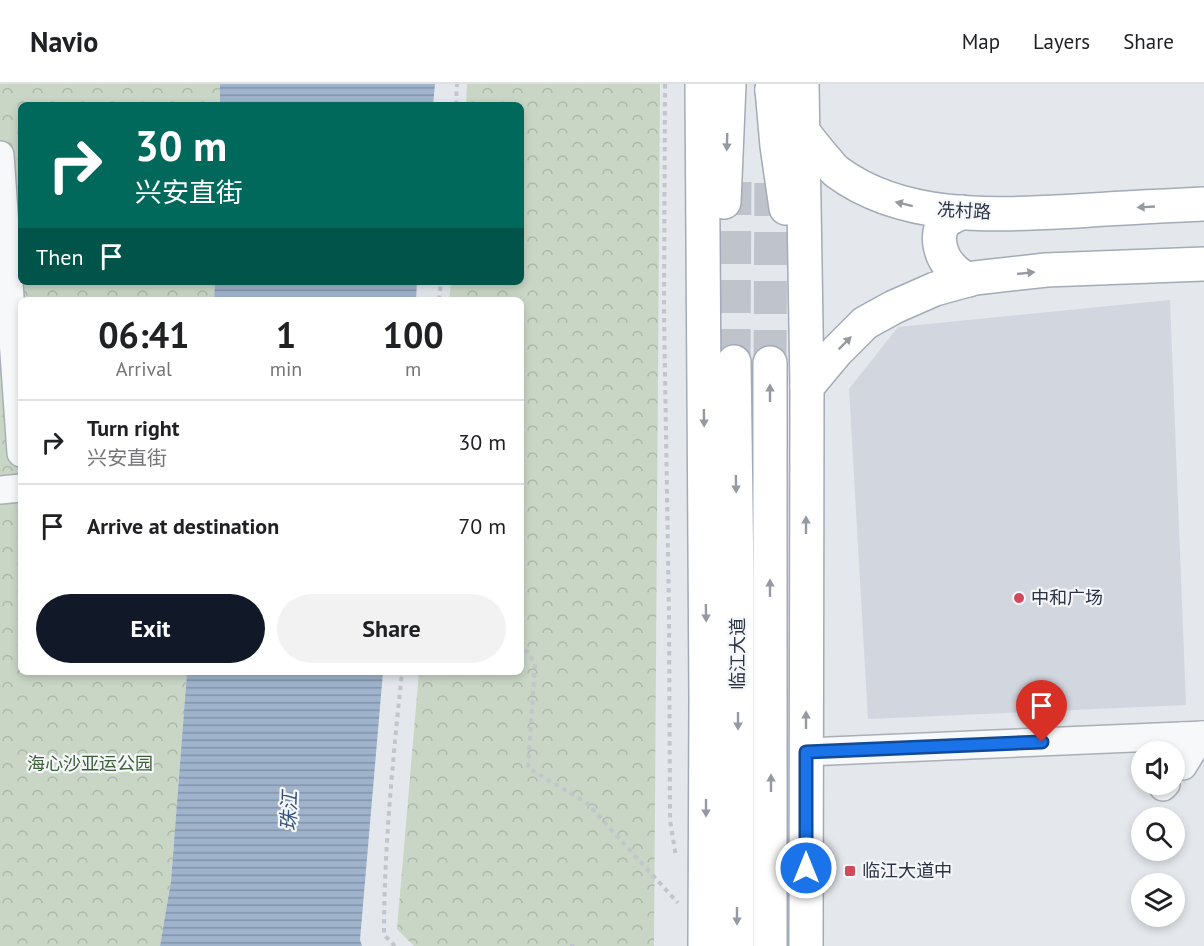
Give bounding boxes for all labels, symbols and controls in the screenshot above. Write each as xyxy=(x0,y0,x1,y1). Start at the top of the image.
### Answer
text: Navio xyxy=(30,23,98,60)
text: Map xyxy=(962,28,1000,55)
text: Layers xyxy=(1033,28,1090,55)
text: Share xyxy=(1123,28,1174,55)
text: 30 m xyxy=(135,118,227,173)
icon: right xyxy=(36,126,114,204)
one-way arrow xyxy=(722,133,731,152)
text: 兴安直街 xyxy=(135,175,243,209)
one-way arrow xyxy=(895,198,914,208)
street label: 冼村路 xyxy=(936,198,992,223)
one-way arrow xyxy=(1136,202,1155,212)
icon: arrive xyxy=(95,240,128,273)
text: Then xyxy=(36,243,83,271)
one-way arrow xyxy=(1016,268,1035,277)
text: 06:41 xyxy=(98,311,190,358)
text: 1 xyxy=(276,311,296,358)
text: 100 xyxy=(383,311,444,358)
one-way arrow xyxy=(837,336,852,350)
text: Arrival xyxy=(116,356,172,382)
text: min xyxy=(270,356,302,382)
text: m xyxy=(405,356,421,382)
one-way arrow xyxy=(765,383,775,402)
one-way arrow xyxy=(699,408,709,427)
text: Turn right xyxy=(87,414,179,442)
icon: right xyxy=(36,426,69,459)
text: 30 m xyxy=(458,428,506,456)
text: 兴安直街 xyxy=(87,445,167,471)
one-way arrow xyxy=(731,474,741,493)
icon: arrive xyxy=(36,510,69,543)
text: Arrive at destination xyxy=(87,512,279,540)
text: 70 m xyxy=(458,512,506,540)
one-way arrow xyxy=(801,515,811,534)
one-way arrow xyxy=(765,578,775,597)
place label: 中和广场 xyxy=(1031,586,1103,609)
marker: 中和广场 xyxy=(1012,591,1026,605)
button: Exit xyxy=(36,594,265,663)
button: Share xyxy=(277,594,506,663)
one-way arrow xyxy=(701,603,711,622)
street label: 临江大道 xyxy=(726,618,749,690)
pin xyxy=(1016,680,1067,742)
icon: arrive xyxy=(1025,689,1058,722)
one-way arrow xyxy=(801,710,811,729)
one-way arrow xyxy=(733,711,743,730)
map controls xyxy=(1131,741,1185,927)
button: sound xyxy=(1131,741,1185,795)
park label: 海心沙亚运公园 xyxy=(27,752,153,775)
one-way arrow xyxy=(766,773,776,792)
water label: 珠江 xyxy=(275,789,303,831)
one-way arrow xyxy=(701,798,711,817)
button: search xyxy=(1131,807,1185,861)
position arrow xyxy=(774,836,838,900)
place label: 临江大道中 xyxy=(862,859,952,882)
marker: 临江大道中 xyxy=(843,864,857,878)
button: layers xyxy=(1131,873,1185,927)
one-way arrow xyxy=(732,906,742,925)

